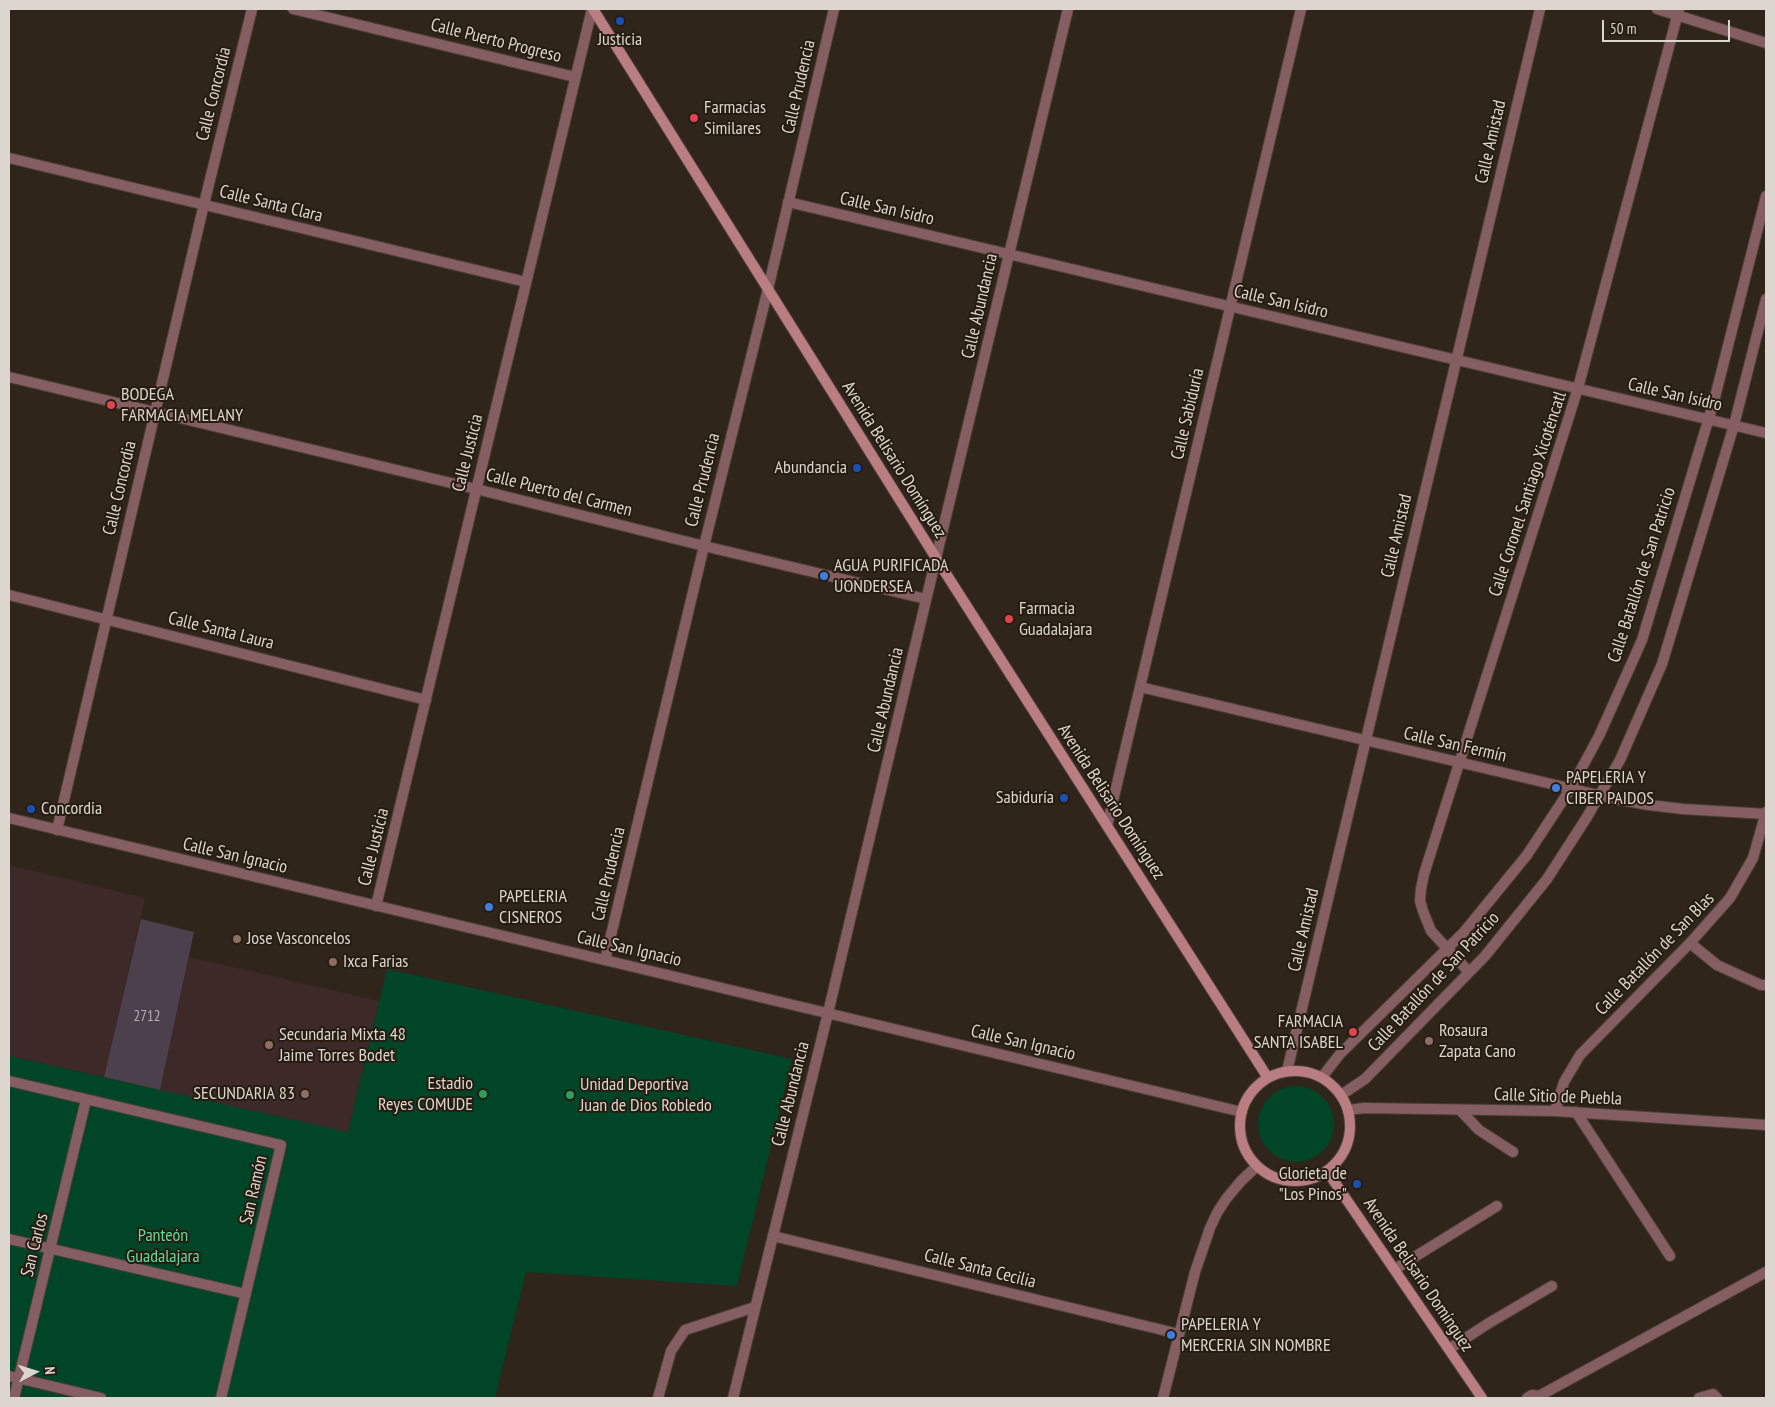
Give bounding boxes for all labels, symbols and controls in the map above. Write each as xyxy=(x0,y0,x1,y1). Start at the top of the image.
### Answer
scale bar xyxy=(1605,10,1732,42)
street label: Calle Puerto Progreso xyxy=(428,14,564,68)
marker: Justicia xyxy=(614,15,626,27)
text: 50 m xyxy=(1610,19,1636,38)
place label: Justicia xyxy=(598,29,642,51)
street label: Calle Prudencia xyxy=(778,38,820,136)
street label: Calle Concordia xyxy=(192,45,236,143)
place label: Farmacias Similares xyxy=(704,97,766,140)
street label: Calle Amistad xyxy=(1471,98,1511,186)
marker: Farmacias Similares xyxy=(688,112,700,124)
street label: Calle Santa Clara xyxy=(217,181,325,227)
street label: Calle San Isidro xyxy=(838,188,936,230)
street label: Calle Abundancia xyxy=(957,251,1003,361)
street label: Calle San Isidro xyxy=(1232,281,1330,323)
street label: Calle Sabiduría xyxy=(1167,366,1209,462)
street label: Calle San Isidro xyxy=(1626,374,1724,416)
street label: Avenida Belisario Domínguez xyxy=(837,378,951,542)
place label: BODEGA FARMACIA MELANY xyxy=(121,384,243,426)
street label: Calle Coronel Santiago Xicoténcatl xyxy=(1485,389,1571,599)
marker: BODEGA FARMACIA MELANY xyxy=(105,399,117,411)
street label: Calle Justicia xyxy=(448,412,488,494)
street label: Calle Prudencia xyxy=(681,431,725,529)
street label: Calle Concordia xyxy=(99,439,141,537)
place label: Abundancia xyxy=(775,457,847,479)
marker: Abundancia xyxy=(851,462,863,474)
street label: Calle Puerto del Carmen xyxy=(484,464,634,522)
street label: Calle Batallón de San Patricio xyxy=(1603,485,1681,665)
street label: Calle Amistad xyxy=(1377,492,1417,580)
place label: AGUA PURIFICADA UONDERSEA xyxy=(834,555,949,598)
marker: AGUA PURIFICADA UONDERSEA xyxy=(818,570,830,582)
place label: Farmacia Guadalajara xyxy=(1019,598,1092,640)
street label: Calle Santa Laura xyxy=(166,607,276,655)
marker: Farmacia Guadalajara xyxy=(1003,613,1015,625)
street label: Calle Abundancia xyxy=(863,645,909,755)
street label: Avenida Belisario Domínguez xyxy=(1053,720,1169,884)
street label: Calle San Fermín xyxy=(1402,723,1508,767)
place label: PAPELERIA Y CIBER PAIDOS xyxy=(1566,767,1654,810)
marker: PAPELERIA Y CIBER PAIDOS xyxy=(1550,782,1562,794)
place label: Sabiduría xyxy=(996,787,1054,809)
marker: Sabiduría xyxy=(1058,792,1070,804)
place label: Concordia xyxy=(41,798,102,820)
marker: Concordia xyxy=(25,803,37,815)
street label: Calle Justicia xyxy=(354,806,394,888)
street label: Calle Prudencia xyxy=(588,825,630,923)
street label: Calle San Ignacio xyxy=(181,833,289,879)
place label: PAPELERIA CISNEROS xyxy=(499,886,567,929)
street label: Calle Amistad xyxy=(1284,886,1324,974)
street label: Calle Batallón de San Blas xyxy=(1591,888,1719,1020)
marker: PAPELERIA CISNEROS xyxy=(483,901,495,913)
street label: Calle Batallón de San Patricio xyxy=(1364,908,1504,1056)
street label: Calle San Ignacio xyxy=(575,926,683,972)
place label: Jose Vasconcelos xyxy=(247,928,351,950)
marker: Jose Vasconcelos xyxy=(231,933,243,945)
place label: Ixca Farias xyxy=(343,951,408,973)
marker: Ixca Farias xyxy=(327,956,339,968)
house number: 2712 xyxy=(134,1008,160,1026)
place label: FARMACIA SANTA ISABEL xyxy=(1254,1011,1343,1054)
street label: Calle San Ignacio xyxy=(969,1020,1077,1066)
place label: Rosaura Zapata Cano xyxy=(1439,1020,1516,1062)
place label: Secundaria Mixta 48 Jaime Torres Bodet xyxy=(279,1024,406,1066)
marker: FARMACIA SANTA ISABEL xyxy=(1347,1026,1359,1038)
marker: Rosaura Zapata Cano xyxy=(1423,1035,1435,1047)
marker: Secundaria Mixta 48 Jaime Torres Bodet xyxy=(263,1039,275,1051)
street label: Calle Abundancia xyxy=(768,1039,814,1149)
place label: Estadio Reyes COMUDE xyxy=(378,1073,473,1116)
place label: Unidad Deportiva Juan de Dios Robledo xyxy=(580,1074,712,1116)
place label: SECUNDARIA 83 xyxy=(193,1083,295,1105)
street label: Calle Sitio de Puebla xyxy=(1494,1084,1622,1110)
marker: SECUNDARIA 83 xyxy=(299,1088,311,1100)
marker: Estadio Reyes COMUDE xyxy=(477,1088,489,1100)
marker: Unidad Deportiva Juan de Dios Robledo xyxy=(564,1089,576,1101)
street label: San Ramón xyxy=(236,1154,272,1226)
place label: Glorieta de "Los Pinos" xyxy=(1279,1163,1347,1206)
marker: Glorieta de "Los Pinos" xyxy=(1351,1178,1363,1190)
street label: Avenida Belisario Domínguez xyxy=(1358,1194,1478,1356)
street label: San Carlos xyxy=(17,1211,53,1279)
park label: Panteón Guadalajara xyxy=(126,1225,200,1268)
street label: Calle Santa Cecilia xyxy=(922,1245,1038,1293)
place label: PAPELERIA Y MERCERIA SIN NOMBRE xyxy=(1181,1314,1331,1356)
marker: PAPELERIA Y MERCERIA SIN NOMBRE xyxy=(1165,1329,1177,1341)
north arrow xyxy=(10,1347,60,1397)
text: N xyxy=(41,1366,59,1375)

